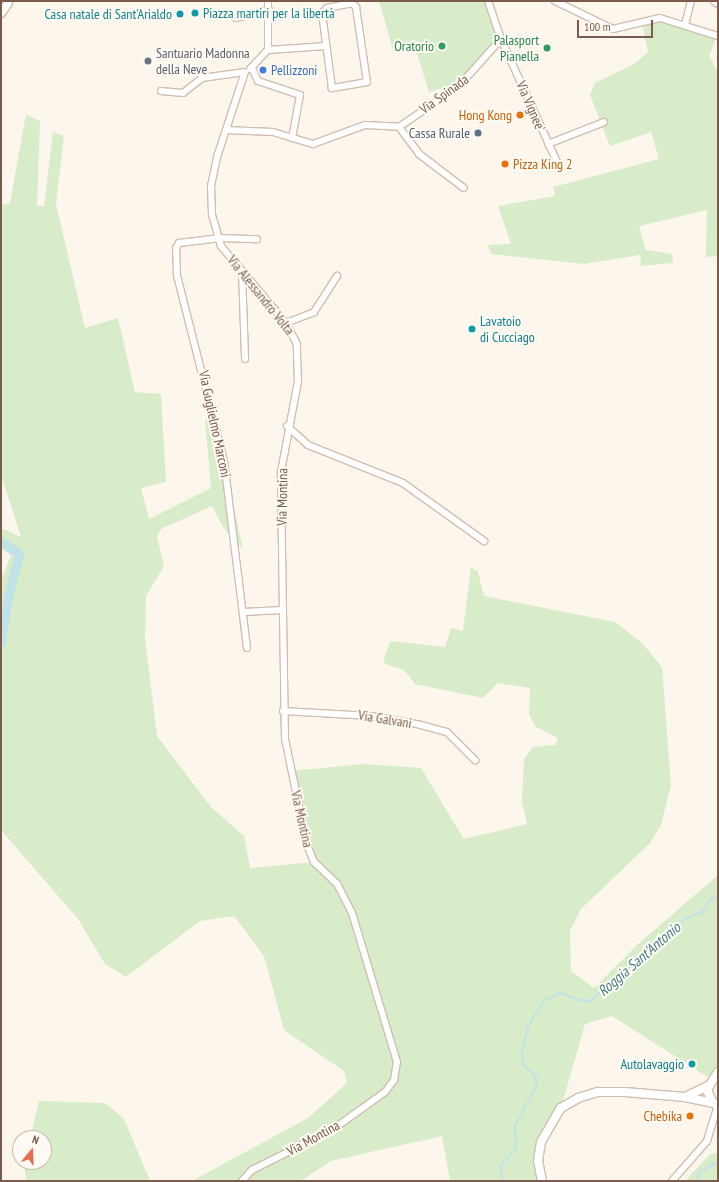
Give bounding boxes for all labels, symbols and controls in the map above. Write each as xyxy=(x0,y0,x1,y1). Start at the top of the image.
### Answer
place label: Piazza martiri per la libertà xyxy=(203,5,335,21)
place label: Casa natale di Sant'Arialdo xyxy=(44,6,172,22)
marker: Piazza martiri per la libertà xyxy=(190,8,200,18)
marker: Casa natale di Sant'Arialdo xyxy=(175,9,185,19)
scale bar xyxy=(579,12,655,38)
text: 100 m xyxy=(584,19,611,34)
place label: Palasport Pianella xyxy=(494,32,539,64)
place label: Oratorio xyxy=(394,38,434,54)
marker: Oratorio xyxy=(437,41,447,51)
marker: Palasport Pianella xyxy=(542,43,552,53)
place label: Santuario Madonna della Neve xyxy=(156,45,250,78)
marker: Santuario Madonna della Neve xyxy=(143,56,153,66)
place label: Pellizzoni xyxy=(271,62,317,78)
marker: Pellizzoni xyxy=(258,65,268,75)
street label: Via Spinada xyxy=(416,71,472,117)
street label: Via Vignee' xyxy=(513,78,549,134)
place label: Hong Kong xyxy=(459,107,512,123)
marker: Hong Kong xyxy=(515,110,525,120)
place label: Cassa Rurale xyxy=(409,125,470,141)
marker: Cassa Rurale xyxy=(473,128,483,138)
place label: Pizza King 2 xyxy=(513,156,572,172)
marker: Pizza King 2 xyxy=(500,159,510,169)
street label: Via Alessandro Volta xyxy=(223,251,299,339)
place label: Lavatoio di Cucciago xyxy=(480,313,535,346)
marker: Lavatoio di Cucciago xyxy=(467,324,477,334)
street label: Via Guglielmo Marconi xyxy=(195,369,235,479)
street label: Via Montina xyxy=(273,468,291,526)
street label: Via Galvani xyxy=(357,706,413,732)
street label: Via Montina xyxy=(287,789,317,849)
water label: Roggia Sant'Antonio xyxy=(594,918,684,1000)
place label: Autolavaggio xyxy=(620,1056,684,1072)
marker: Autolavaggio xyxy=(687,1059,697,1069)
place label: Chebika xyxy=(644,1108,682,1124)
marker: Chebika xyxy=(685,1111,695,1121)
street label: Via Montina xyxy=(284,1117,342,1159)
north arrow xyxy=(12,1130,52,1170)
text: N xyxy=(30,1132,41,1147)

